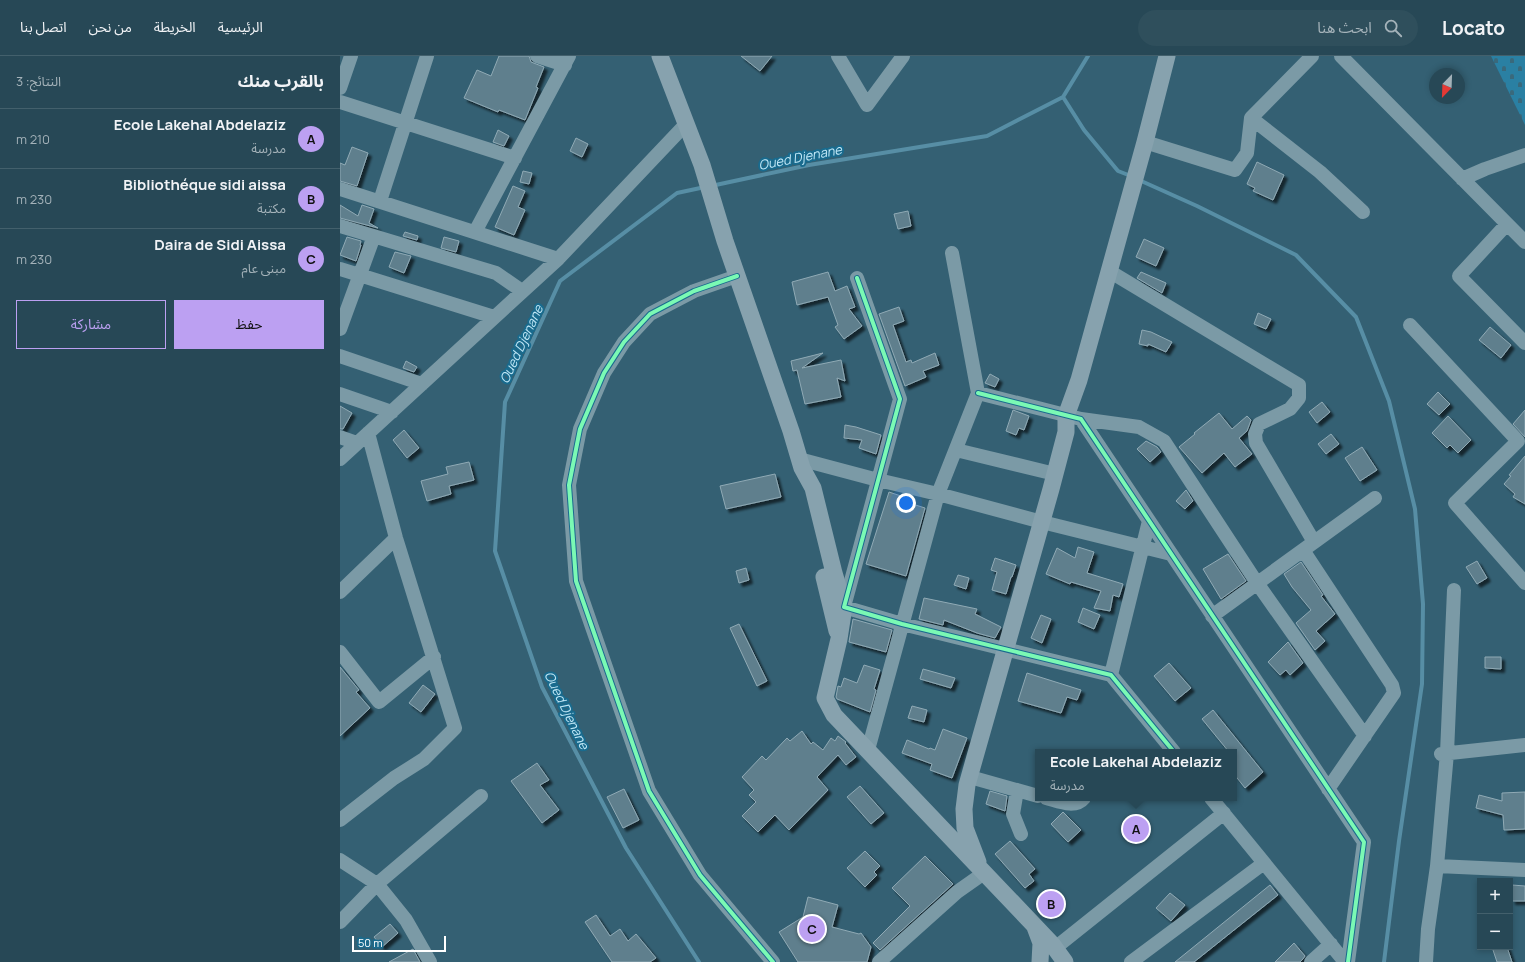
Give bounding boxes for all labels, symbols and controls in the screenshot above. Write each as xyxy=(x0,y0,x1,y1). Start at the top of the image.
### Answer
search box xyxy=(1138,10,1418,46)
text: Locato xyxy=(1442,15,1505,41)
text: اتصل بنا xyxy=(20,17,66,36)
text: من نحن xyxy=(88,17,132,36)
text: الخريطة xyxy=(154,17,196,36)
text: الرئيسية xyxy=(218,17,263,36)
text: ابحث هنا xyxy=(1317,17,1372,38)
icon: search xyxy=(1382,17,1404,39)
north arrow xyxy=(1429,68,1465,104)
text: بالقرب منك xyxy=(238,69,324,92)
text: النتائج: 3 xyxy=(16,72,61,90)
text: Ecole Lakehal Abdelaziz xyxy=(114,114,286,135)
text: 210 m xyxy=(16,130,50,148)
text: A xyxy=(307,130,315,148)
text: مدرسة xyxy=(251,139,286,157)
water label: Oued Djenane xyxy=(757,140,845,174)
text: Bibliothéque sidi aissa xyxy=(123,174,286,195)
text: 230 m xyxy=(16,190,52,208)
text: B xyxy=(307,190,315,208)
text: مكتبة xyxy=(257,199,286,217)
text: Daira de Sidi Aissa xyxy=(154,234,286,255)
text: 230 m xyxy=(16,250,52,268)
text: C xyxy=(306,250,316,268)
text: مبنى عام xyxy=(241,259,286,277)
button: مشاركة xyxy=(16,300,166,349)
button: حفظ xyxy=(174,300,324,349)
water label: Oued Djenane xyxy=(495,301,548,386)
your location xyxy=(896,493,916,513)
water label: Oued Djenane xyxy=(540,668,594,753)
popup xyxy=(1035,749,1237,801)
text: Ecole Lakehal Abdelaziz xyxy=(1050,751,1222,772)
text: مدرسة xyxy=(1050,776,1085,794)
pin: A xyxy=(1123,814,1149,844)
map controls xyxy=(1477,878,1513,950)
button: + xyxy=(1477,878,1513,914)
pin: B xyxy=(1038,889,1064,919)
pin: C xyxy=(799,914,825,944)
button: − xyxy=(1477,914,1513,950)
scale bar xyxy=(352,934,446,953)
text: 50 m xyxy=(358,935,383,950)

